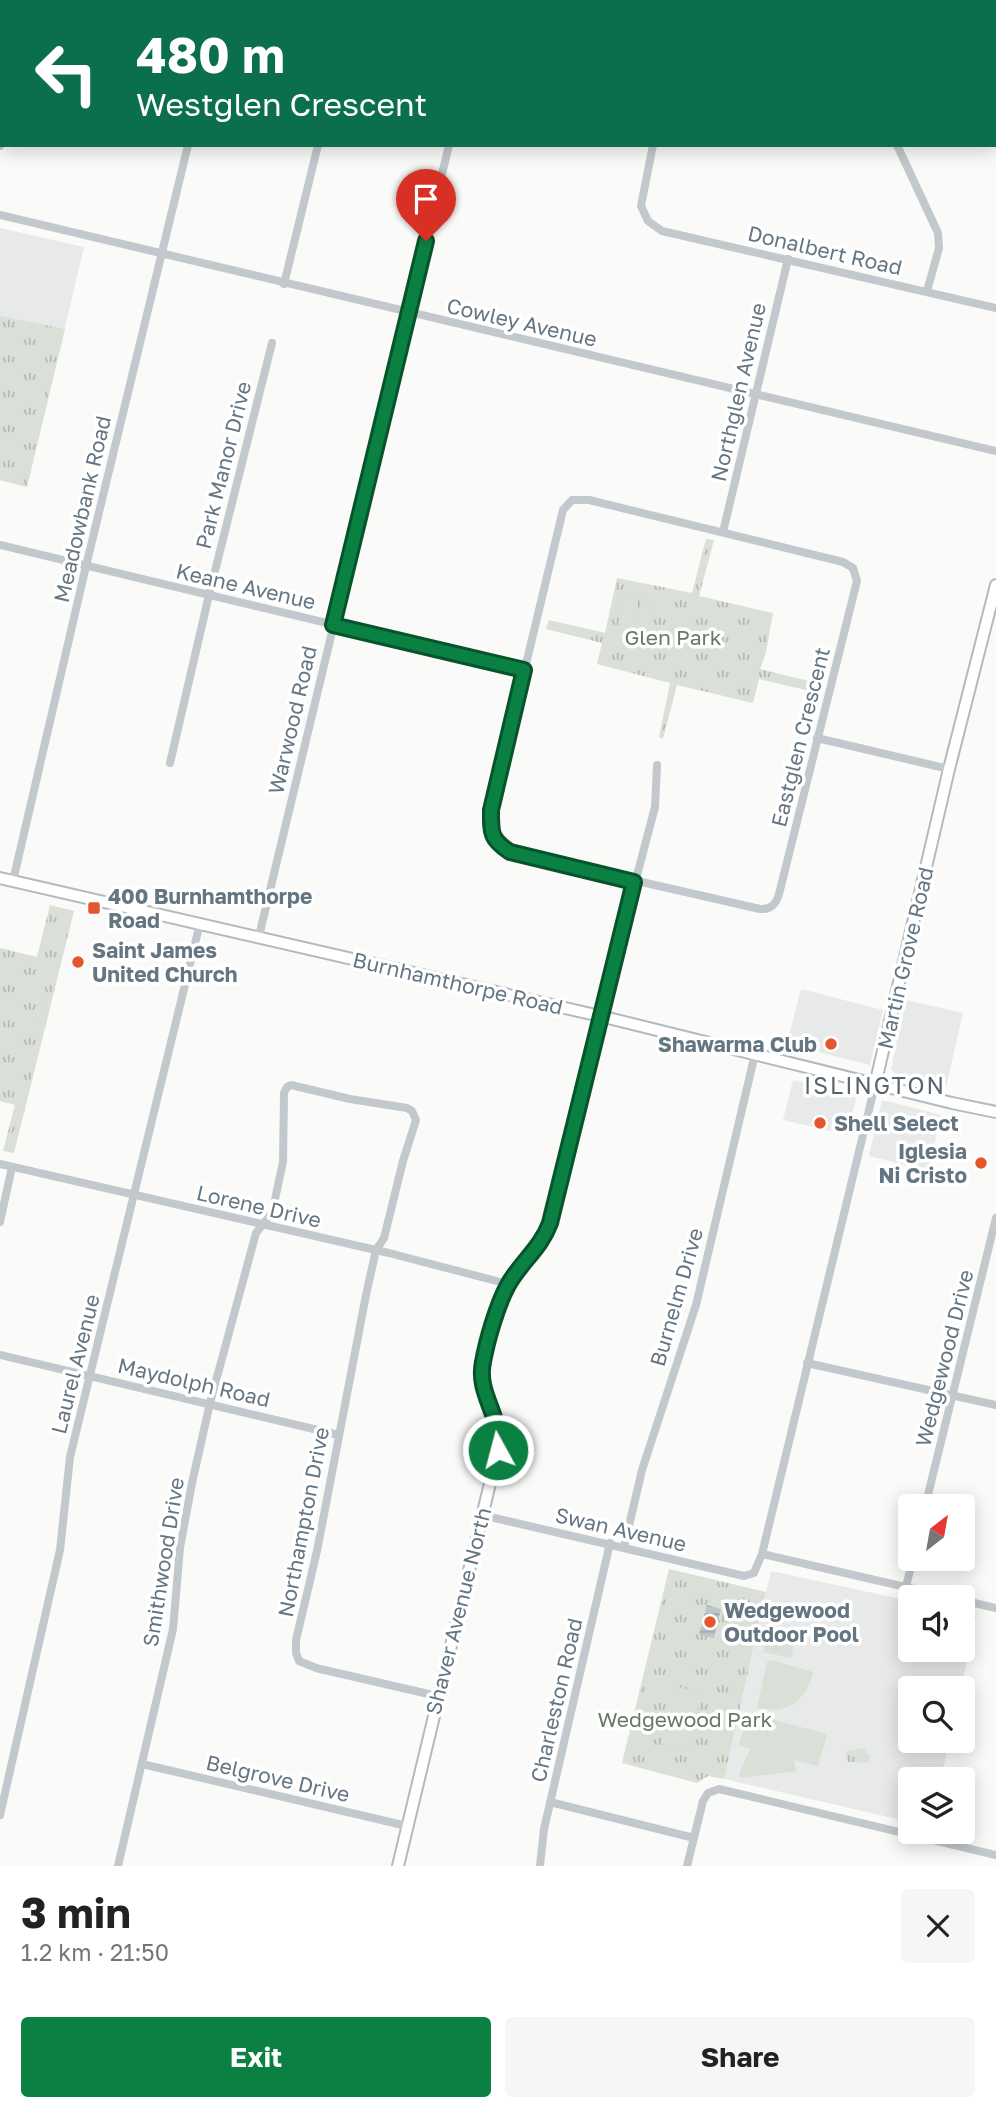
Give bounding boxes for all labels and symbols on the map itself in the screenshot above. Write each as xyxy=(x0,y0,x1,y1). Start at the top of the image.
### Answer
pin xyxy=(396,169,456,241)
street label: Donalbert Road xyxy=(745,220,905,280)
street label: Cowley Avenue xyxy=(444,292,600,352)
street label: Northglen Avenue xyxy=(705,300,771,484)
street label: Park Manor Drive xyxy=(190,379,256,551)
street label: Meadowbank Road xyxy=(48,413,116,605)
street label: Keane Avenue xyxy=(174,557,318,615)
park label: Glen Park xyxy=(624,624,722,650)
street label: Warwood Road xyxy=(262,643,322,797)
street label: Eastglen Crescent xyxy=(765,645,835,829)
street label: Martin Grove Road xyxy=(871,864,939,1052)
place label: 400 Burnhamthorpe Road xyxy=(108,883,312,933)
marker: 400 Burnhamthorpe Road xyxy=(86,900,102,916)
place label: Saint James United Church xyxy=(92,937,238,987)
street label: Burnhamthorpe Road xyxy=(350,946,566,1020)
marker: Saint James United Church xyxy=(70,954,86,970)
place label: Shawarma Club xyxy=(658,1031,817,1057)
marker: Shawarma Club xyxy=(823,1036,839,1052)
district label: ISLINGTON xyxy=(804,1071,946,1099)
place label: Shell Select xyxy=(834,1110,959,1136)
marker: Shell Select xyxy=(812,1115,828,1131)
place label: Iglesia Ni Cristo xyxy=(879,1138,967,1188)
marker: Iglesia Ni Cristo xyxy=(973,1155,989,1171)
street label: Lorene Drive xyxy=(194,1179,324,1233)
street label: Burnelm Drive xyxy=(644,1225,708,1369)
street label: Wedgewood Drive xyxy=(909,1267,979,1449)
street label: Laurel Avenue xyxy=(45,1291,105,1437)
street label: Maydolph Road xyxy=(115,1352,273,1412)
position arrow xyxy=(461,1413,535,1487)
street label: Northampton Drive xyxy=(272,1425,334,1619)
street label: Smithwood Drive xyxy=(137,1476,189,1648)
north arrow xyxy=(898,1494,975,1572)
street label: Swan Avenue xyxy=(553,1501,689,1557)
street label: Shaver Avenue North xyxy=(420,1505,496,1717)
place label: Wedgewood Outdoor Pool xyxy=(724,1597,859,1647)
marker: Wedgewood Outdoor Pool xyxy=(702,1614,718,1630)
street label: Charleston Road xyxy=(524,1615,588,1785)
park label: Wedgewood Park xyxy=(598,1706,773,1732)
street label: Belgrove Drive xyxy=(204,1749,352,1807)

